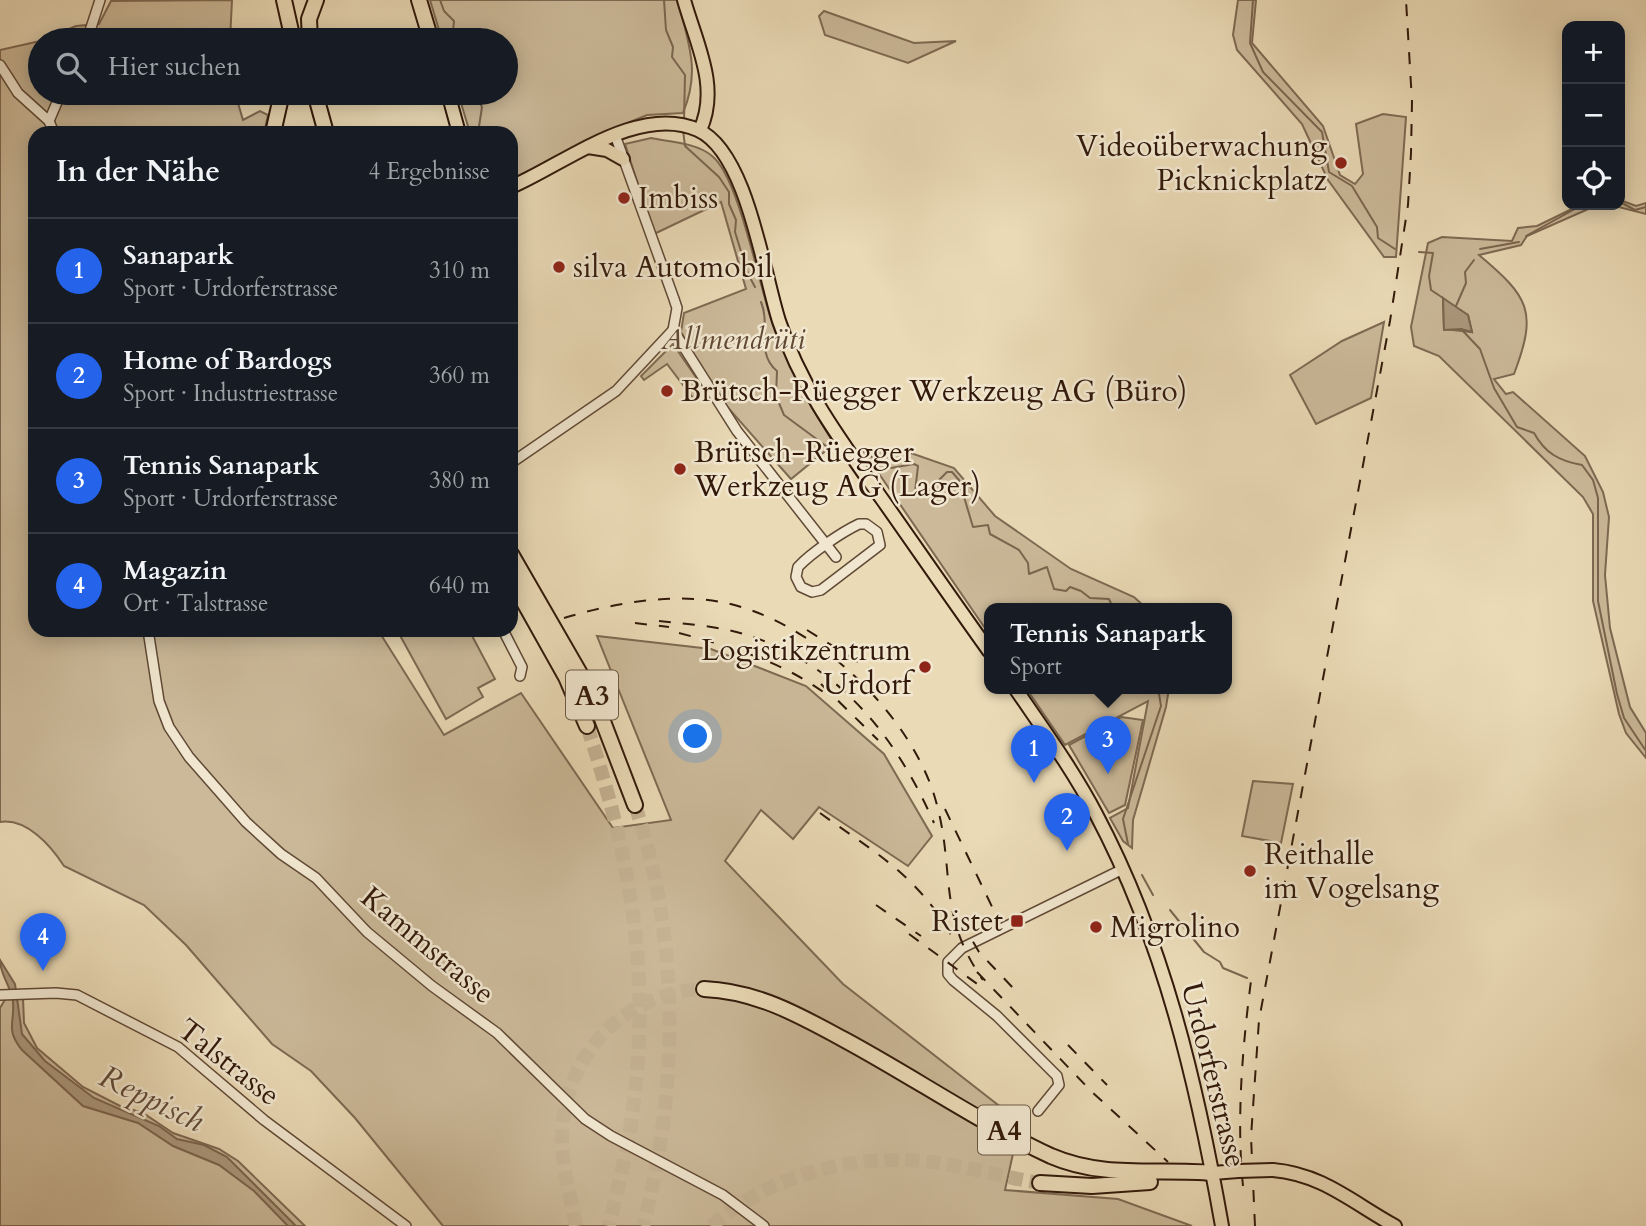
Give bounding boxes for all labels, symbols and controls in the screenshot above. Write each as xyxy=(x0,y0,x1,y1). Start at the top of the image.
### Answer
map controls xyxy=(1562,21,1625,210)
button: + xyxy=(1562,21,1625,84)
search box xyxy=(28,28,518,105)
icon: search xyxy=(52,48,90,86)
text: Hier suchen xyxy=(108,49,241,84)
button: − xyxy=(1562,84,1625,147)
place label: Videoüberwachung Picknickplatz xyxy=(1076,126,1328,201)
button: locate xyxy=(1562,147,1625,210)
text: In der Nähe xyxy=(56,151,220,192)
marker: Videoüberwachung Picknickplatz xyxy=(1333,155,1349,171)
text: 4 Ergebnisse xyxy=(368,156,490,187)
place label: Imbiss xyxy=(638,178,718,219)
marker: Imbiss xyxy=(616,190,632,206)
text: Sanapark xyxy=(123,238,234,273)
place label: silva Automobil xyxy=(573,247,773,288)
text: 1 xyxy=(73,255,85,286)
text: 310 m xyxy=(429,255,490,286)
marker: silva Automobil xyxy=(551,259,567,275)
text: Sport · Urdorferstrasse xyxy=(123,273,338,304)
park label: Allmendrüti xyxy=(660,319,806,360)
text: Home of Bardogs xyxy=(123,343,332,378)
text: 2 xyxy=(73,360,85,391)
text: 360 m xyxy=(429,360,490,391)
place label: Brütsch-Rüegger Werkzeug AG (Büro) xyxy=(681,371,1187,412)
text: Sport · Industriestrasse xyxy=(123,378,338,409)
marker: Brütsch-Rüegger Werkzeug AG (Büro) xyxy=(659,383,675,399)
place label: Brütsch-Rüegger Werkzeug AG (Lager) xyxy=(693,432,981,507)
text: Tennis Sanapark xyxy=(123,448,319,483)
marker: Brütsch-Rüegger Werkzeug AG (Lager) xyxy=(672,461,688,477)
text: 3 xyxy=(73,465,85,496)
text: 380 m xyxy=(429,465,490,496)
text: Sport · Urdorferstrasse xyxy=(123,483,338,514)
text: Magazin xyxy=(123,553,227,588)
text: 4 xyxy=(73,570,85,601)
text: 640 m xyxy=(429,570,490,601)
text: Ort · Talstrasse xyxy=(123,588,269,619)
popup xyxy=(984,603,1232,694)
text: Tennis Sanapark xyxy=(1010,616,1206,651)
place label: Logistikzentrum Urdorf xyxy=(701,630,916,705)
text: Sport xyxy=(1010,651,1062,682)
marker: Logistikzentrum Urdorf xyxy=(917,659,933,675)
road number: A3 xyxy=(566,670,618,720)
pin: 3 xyxy=(1085,716,1131,774)
your location xyxy=(678,719,712,753)
pin: 1 xyxy=(1011,725,1057,783)
pin: 2 xyxy=(1044,793,1090,851)
place label: Reithalle im Vogelsang xyxy=(1264,834,1439,909)
marker: Reithalle im Vogelsang xyxy=(1242,863,1258,879)
street label: Kammstrasse xyxy=(352,877,503,1014)
place label: Ristet xyxy=(931,901,1004,942)
place label: Migrolino xyxy=(1110,907,1240,948)
pin: 4 xyxy=(20,913,66,971)
marker: Ristet xyxy=(1009,913,1025,929)
marker: Migrolino xyxy=(1088,919,1104,935)
street label: Urdorferstrasse xyxy=(1171,978,1256,1172)
street label: Talstrasse xyxy=(169,1009,288,1115)
water label: Reppisch xyxy=(92,1055,211,1143)
road number: A4 xyxy=(978,1106,1030,1154)

